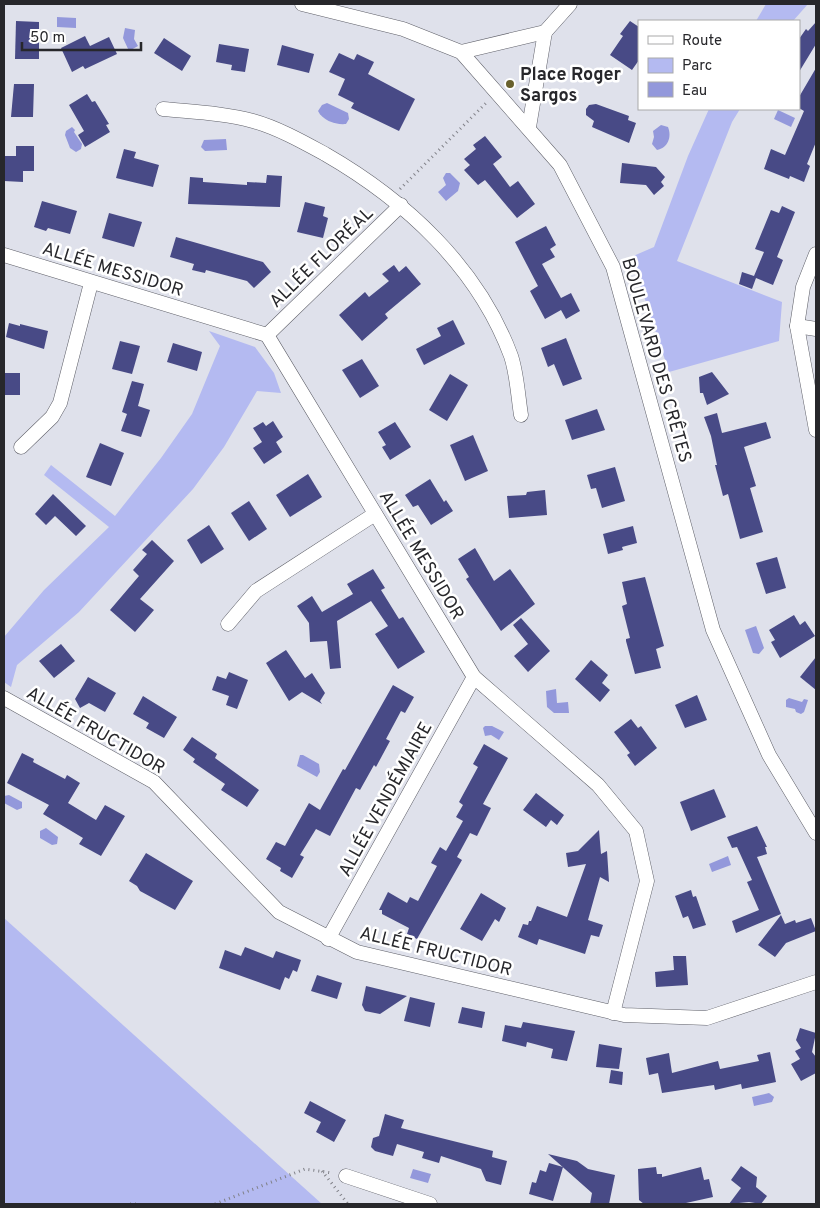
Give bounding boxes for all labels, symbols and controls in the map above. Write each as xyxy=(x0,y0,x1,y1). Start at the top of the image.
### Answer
scale bar xyxy=(22,20,141,52)
legend xyxy=(638,20,800,110)
text: 50 m xyxy=(30,29,65,48)
text: Route xyxy=(682,32,722,51)
text: Parc xyxy=(682,57,712,76)
place label: Place Roger Sargos xyxy=(520,64,622,108)
marker: Place Roger Sargos xyxy=(504,78,516,90)
text: Eau xyxy=(682,82,707,101)
street label: ALLÉE FLORÉAL xyxy=(264,201,379,313)
street label: ALLÉE MESSIDOR xyxy=(39,236,187,303)
street label: BOULEVARD DES CRÊTES xyxy=(615,255,698,466)
street label: ALLÉE MESSIDOR xyxy=(373,486,470,625)
street label: ALLÉE FRUCTIDOR xyxy=(22,681,170,780)
street label: ALLÉE VENDÉMIAIRE xyxy=(332,717,438,881)
street label: ALLÉE FRUCTIDOR xyxy=(357,920,515,983)

